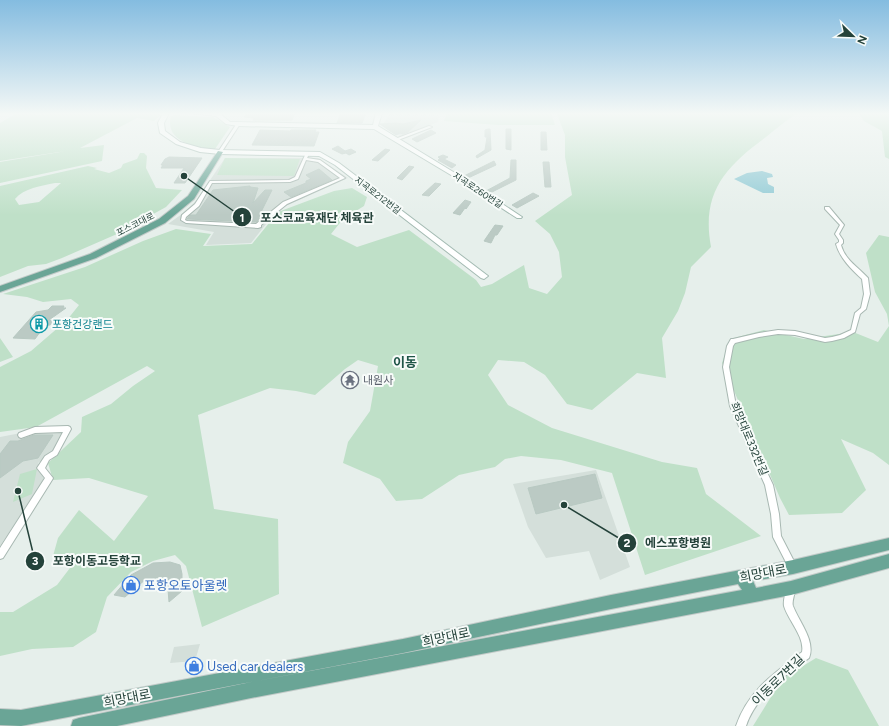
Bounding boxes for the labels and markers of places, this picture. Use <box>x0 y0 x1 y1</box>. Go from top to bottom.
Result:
callout: 포스코교육재단 체육관 <box>232 205 381 229</box>
building icon: 포항건강랜드 <box>29 314 49 334</box>
place label: 포항건강랜드 <box>52 318 113 331</box>
temple icon: 내원사 <box>340 370 360 390</box>
place label: 내원사 <box>363 374 393 387</box>
callout: 에스포항병원 <box>617 531 719 555</box>
callout: 포항이동고등학교 <box>25 549 149 573</box>
shop icon: 포항오토아울렛 <box>121 575 141 595</box>
place label: 포항오토아울렛 <box>144 578 228 593</box>
shop icon: Used car dealers <box>184 656 204 676</box>
place label: Used car dealers <box>207 659 303 674</box>

